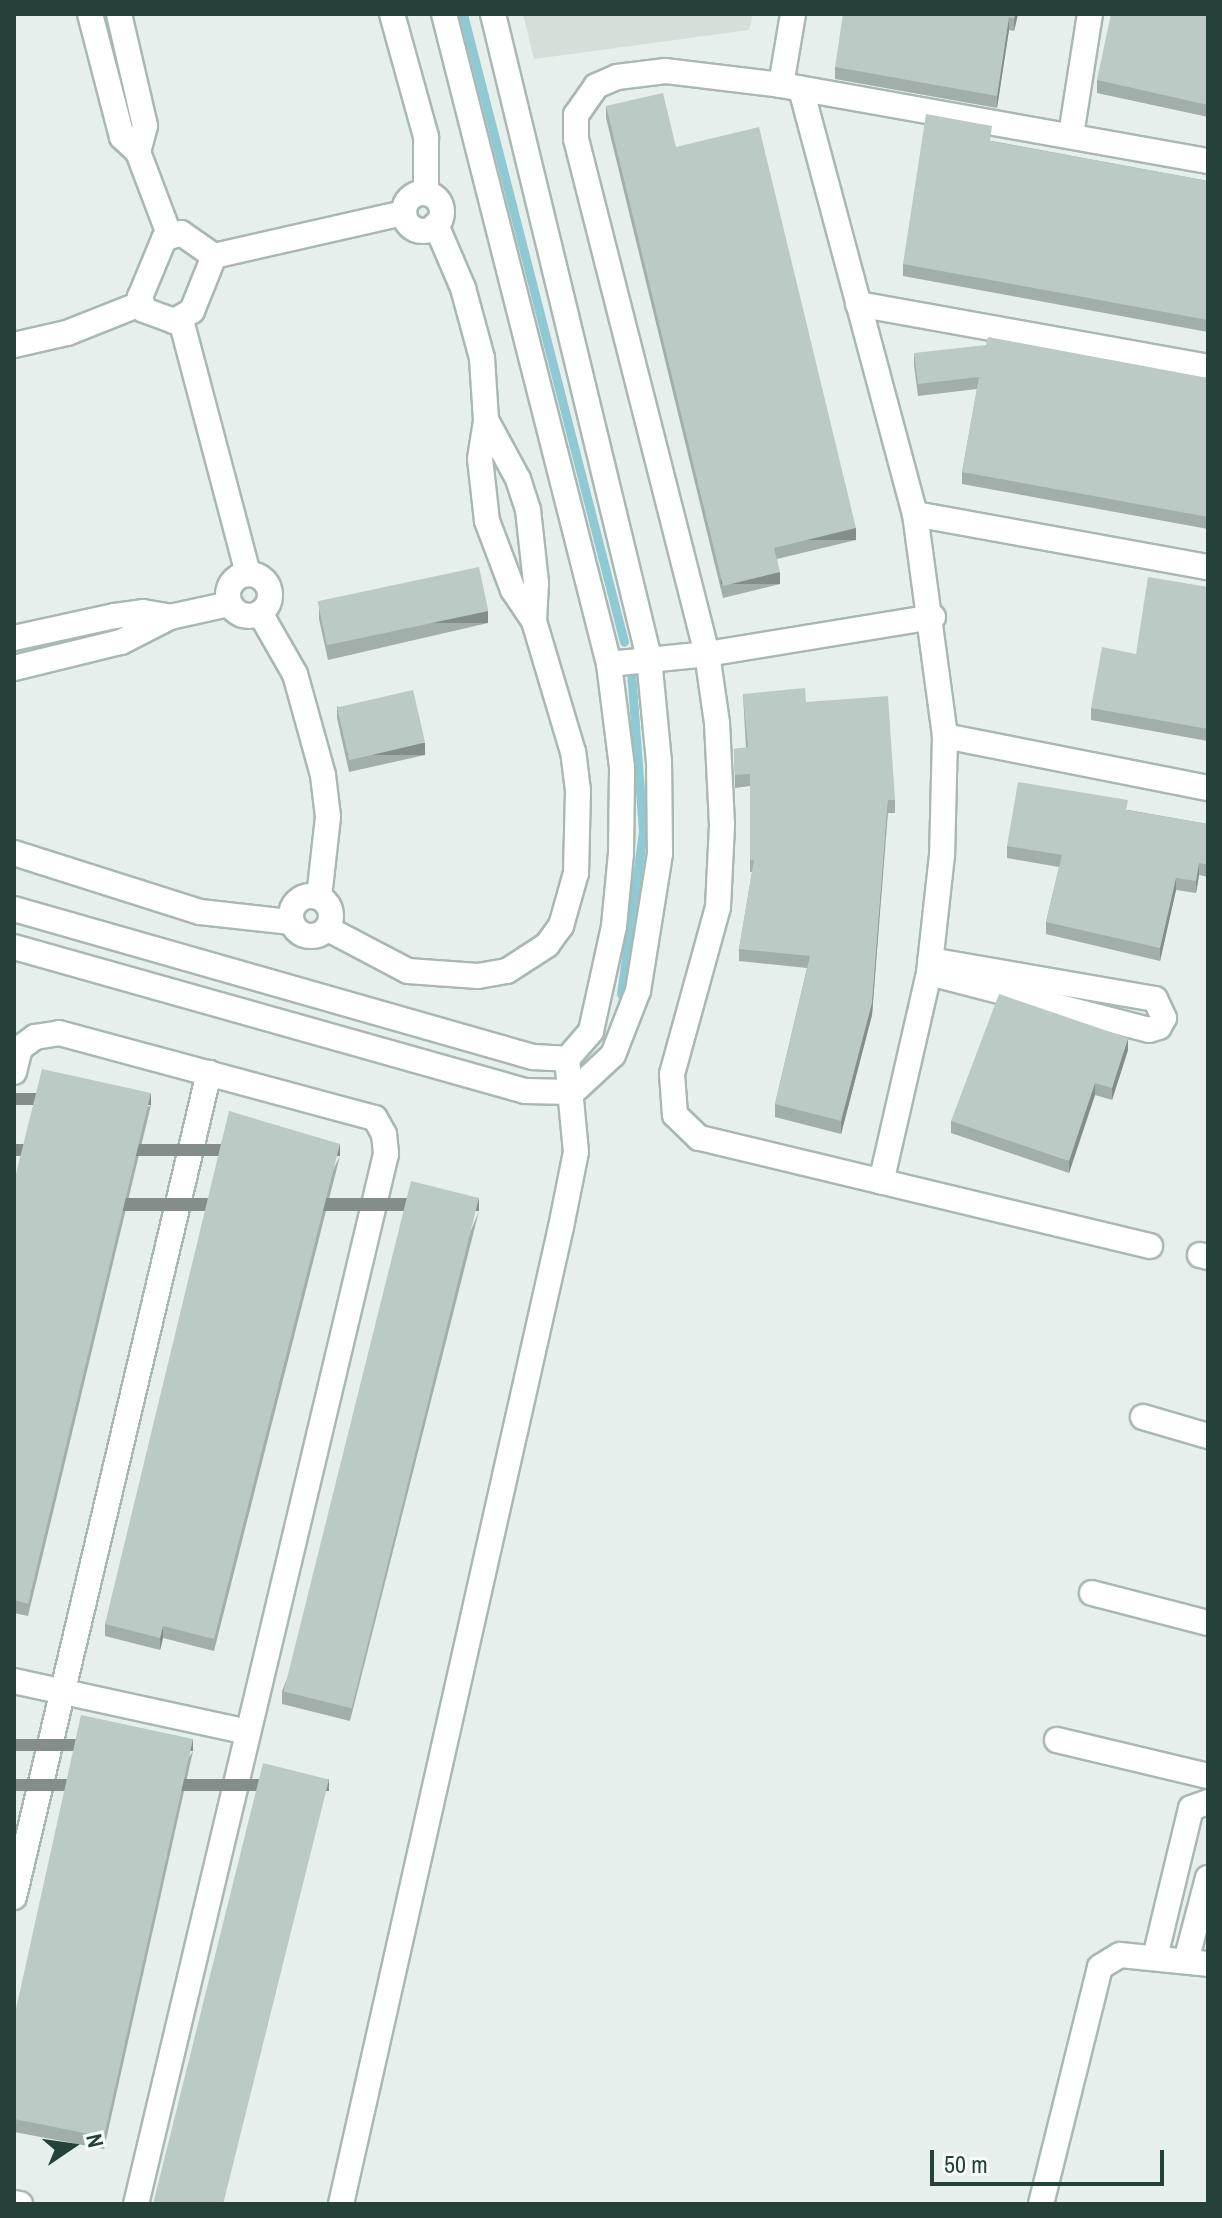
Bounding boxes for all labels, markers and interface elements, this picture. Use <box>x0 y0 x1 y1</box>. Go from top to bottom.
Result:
north arrow <box>32 2106 112 2186</box>
text: N <box>79 2131 111 2150</box>
scale bar <box>934 2134 1168 2184</box>
text: 50 m <box>944 2148 988 2180</box>

